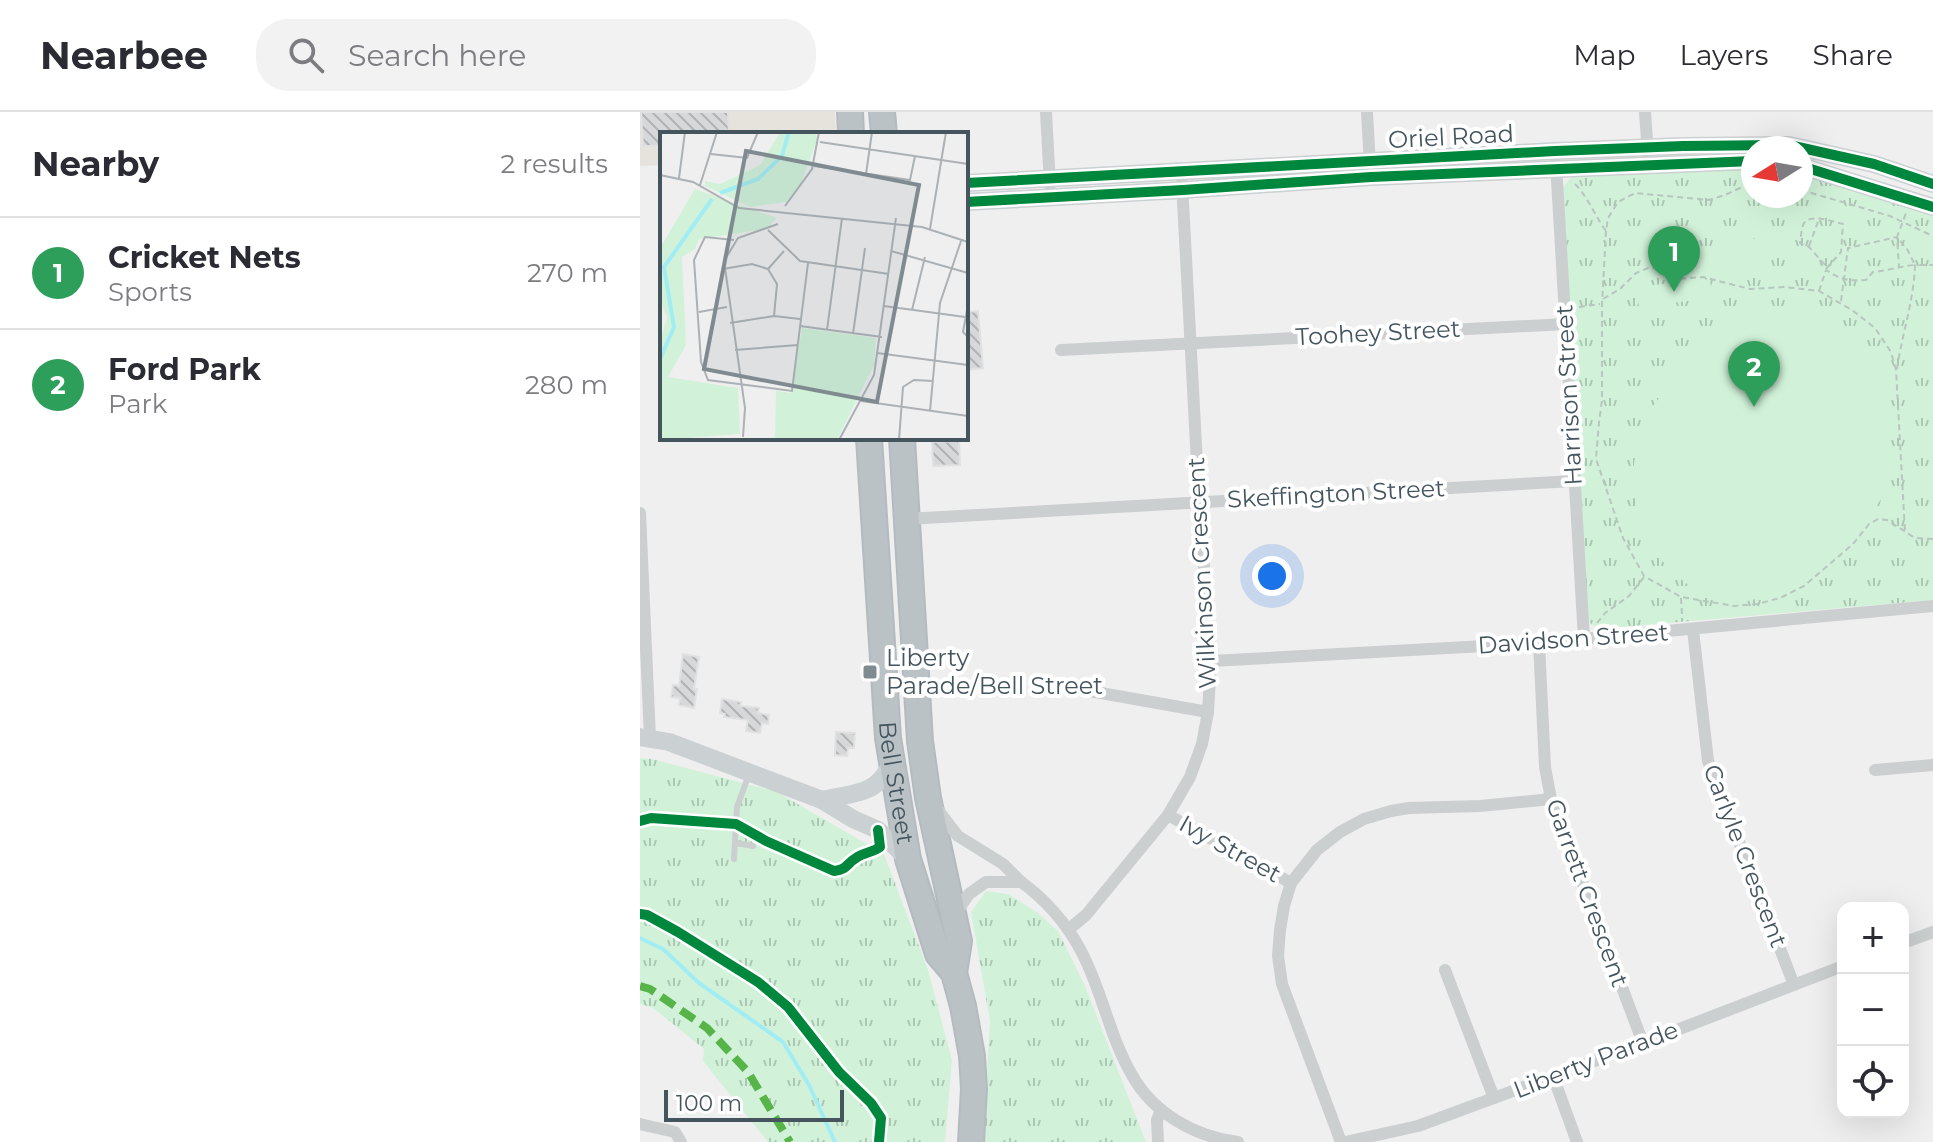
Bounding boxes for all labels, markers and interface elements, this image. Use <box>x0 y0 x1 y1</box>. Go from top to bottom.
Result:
search box <box>256 19 816 91</box>
text: Nearbee <box>40 32 208 79</box>
icon: search <box>284 33 328 77</box>
text: Search here <box>348 37 526 74</box>
text: Map <box>1573 38 1636 72</box>
text: Layers <box>1680 38 1769 72</box>
text: Share <box>1813 38 1893 72</box>
street label: Oriel Road <box>1387 119 1515 154</box>
inset map <box>660 132 968 440</box>
north arrow <box>1741 136 1813 208</box>
text: Nearby <box>32 143 159 185</box>
text: 2 results <box>500 148 608 180</box>
pin: 1 <box>1648 226 1700 292</box>
text: Cricket Nets <box>108 239 301 276</box>
text: 1 <box>53 257 63 289</box>
text: 270 m <box>527 257 608 289</box>
text: Sports <box>108 276 192 308</box>
street label: Harrison Street <box>1549 304 1588 486</box>
street label: Toohey Street <box>1295 314 1461 351</box>
pin: 2 <box>1728 341 1780 407</box>
text: Ford Park <box>108 351 261 388</box>
text: 2 <box>50 369 66 401</box>
text: 280 m <box>525 369 608 401</box>
text: Park <box>108 388 167 420</box>
street label: Wilkinson Crescent <box>1181 456 1222 690</box>
street label: Skeffington Street <box>1226 473 1446 514</box>
your location <box>1252 556 1292 596</box>
street label: Davidson Street <box>1477 617 1670 660</box>
place label: Liberty Parade/Bell Street <box>886 643 1103 700</box>
marker: Liberty Parade/Bell Street <box>861 663 879 681</box>
street label: Bell Street <box>873 720 920 847</box>
street label: Carlyle Crescent <box>1697 760 1794 951</box>
street label: Garrett Crescent <box>1540 795 1635 991</box>
street label: Ivy Street <box>1174 809 1286 889</box>
map controls <box>1837 902 1909 1118</box>
button: + <box>1837 902 1909 974</box>
button: − <box>1837 974 1909 1046</box>
street label: Liberty Parade <box>1509 1015 1682 1104</box>
button: locate <box>1837 1046 1909 1118</box>
scale bar <box>664 1086 844 1122</box>
text: 100 m <box>676 1090 742 1117</box>

